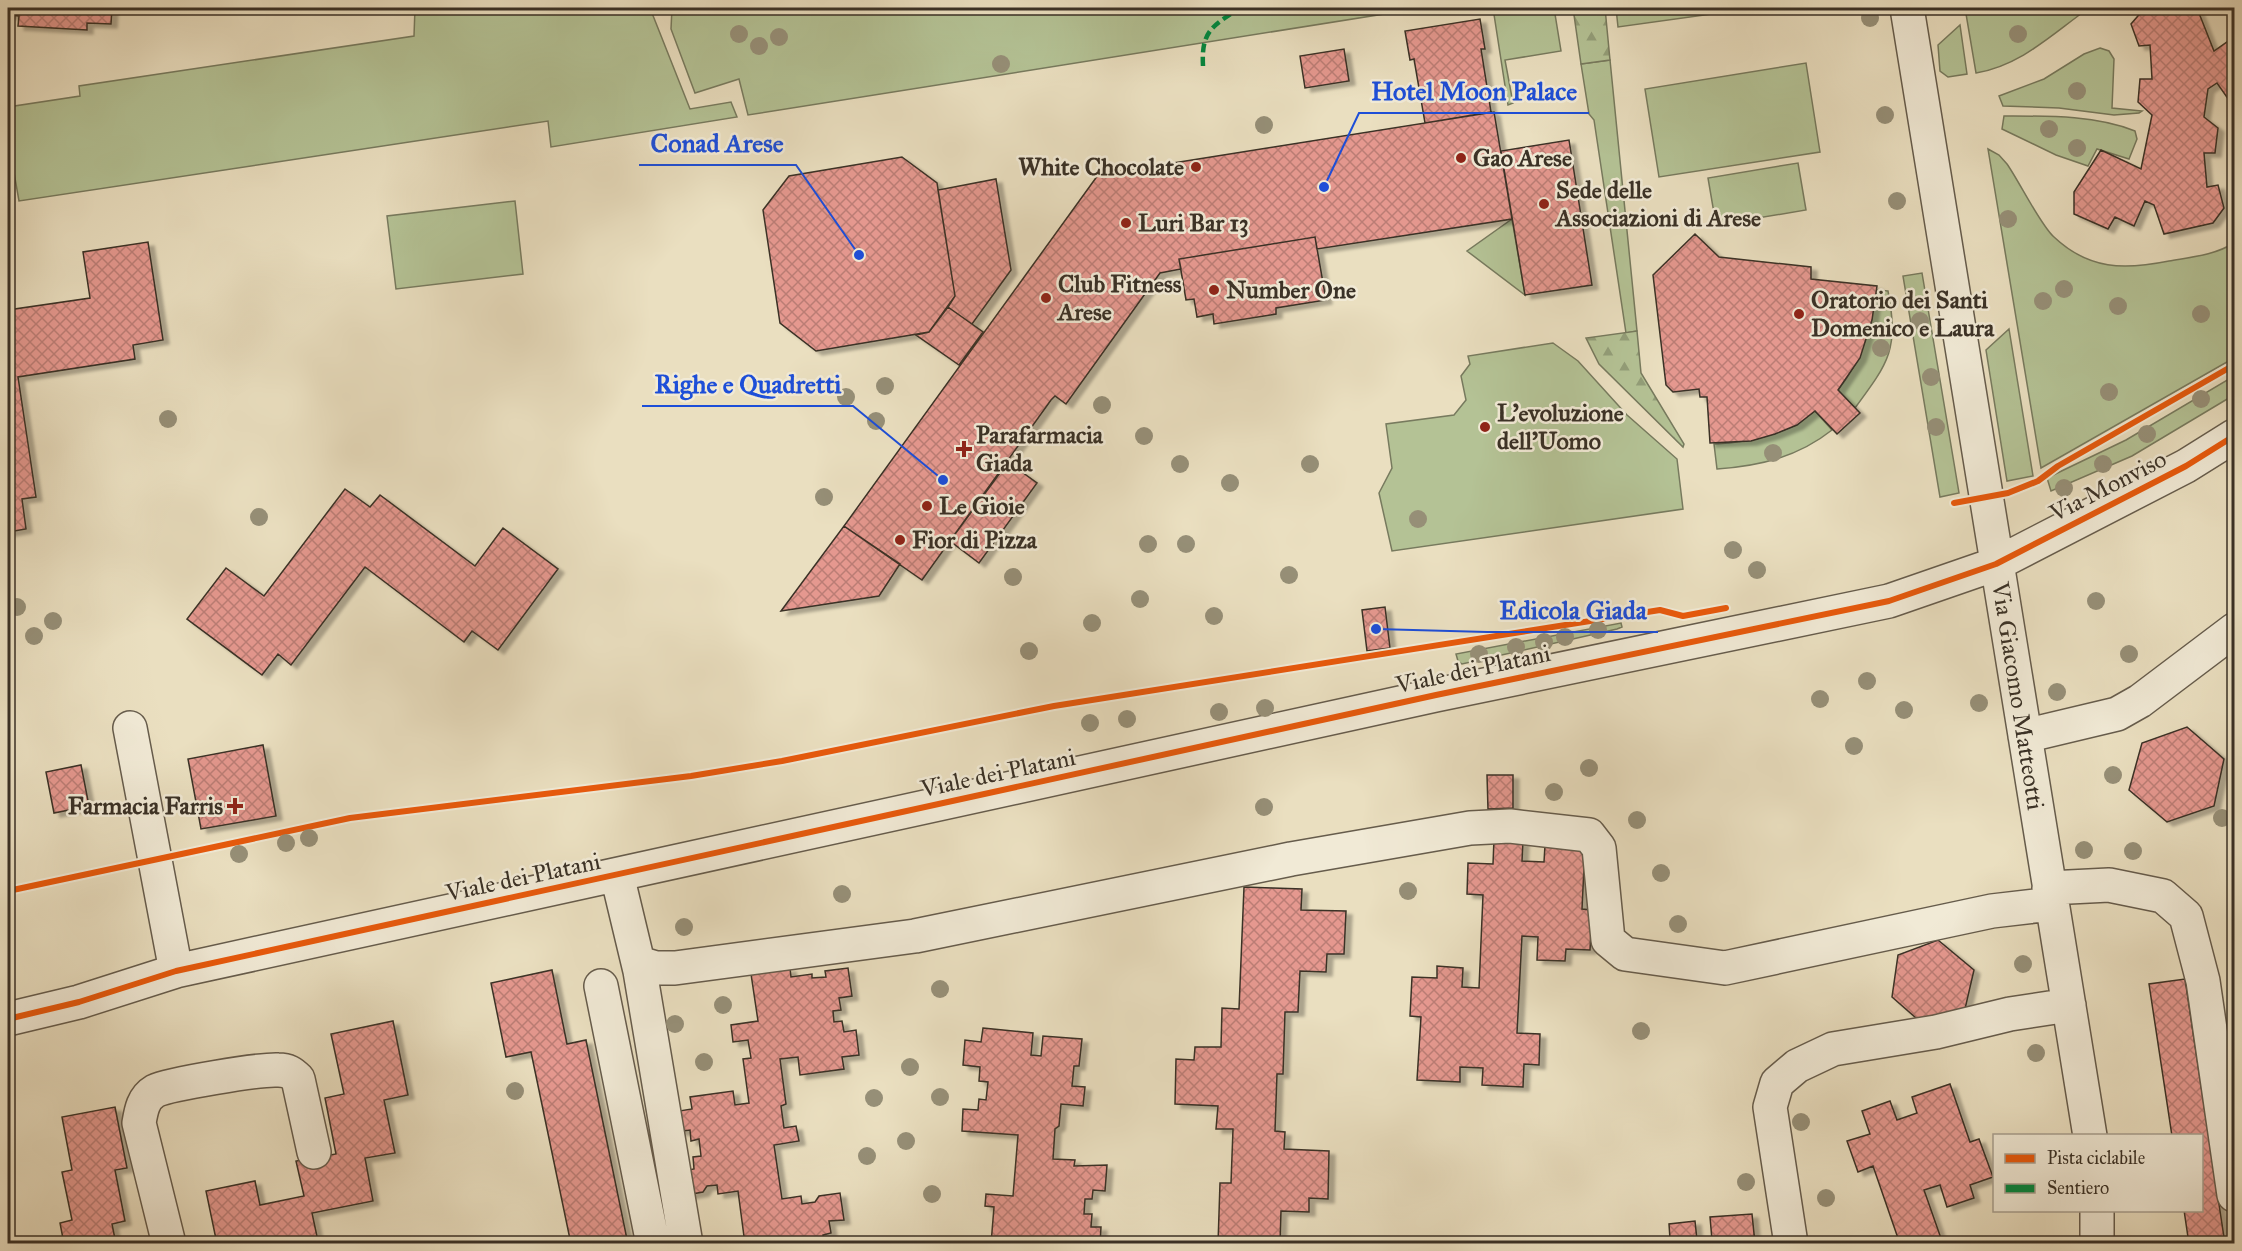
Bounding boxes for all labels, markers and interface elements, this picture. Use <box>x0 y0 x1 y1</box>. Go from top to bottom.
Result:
callout: Hotel Moon Palace <box>1359 69 1589 113</box>
text: Hotel Moon Palace <box>1371 75 1577 107</box>
callout: Conad Arese <box>639 121 796 165</box>
text: Conad Arese <box>651 127 784 159</box>
place label: Gao Arese <box>1473 143 1572 173</box>
marker: Gao Arese <box>1454 151 1468 165</box>
place label: White Chocolate <box>1018 152 1184 182</box>
marker: White Chocolate <box>1189 160 1203 174</box>
place label: Sede delle Associazioni di Arese <box>1554 175 1761 233</box>
marker: Sede delle Associazioni di Arese <box>1537 197 1551 211</box>
place label: Luri Bar 13 <box>1138 208 1249 238</box>
marker: Luri Bar 13 <box>1119 216 1133 230</box>
place label: Club Fitness Arese <box>1056 269 1182 327</box>
place label: Number One <box>1226 275 1356 305</box>
marker: Number One <box>1207 283 1221 297</box>
place label: Oratorio dei Santi Domenico e Laura <box>1811 285 1995 343</box>
marker: Club Fitness Arese <box>1039 291 1053 305</box>
marker: Oratorio dei Santi Domenico e Laura <box>1792 307 1806 321</box>
callout: Righe e Quadretti <box>642 362 853 406</box>
text: Righe e Quadretti <box>654 368 842 401</box>
place label: L'evoluzione dell'Uomo <box>1497 398 1624 456</box>
place label: Parafarmacia Giada <box>976 420 1104 478</box>
marker: L'evoluzione dell'Uomo <box>1478 420 1492 434</box>
marker: Parafarmacia Giada <box>957 442 971 456</box>
street label: Via Monviso <box>2044 444 2171 529</box>
place label: Le Gioie <box>939 491 1025 521</box>
marker: Le Gioie <box>920 499 934 513</box>
place label: Fior di Pizza <box>912 525 1038 555</box>
marker: Fior di Pizza <box>893 533 907 547</box>
street label: Via Giacomo Matteotti <box>1985 579 2051 813</box>
callout: Edicola Giada <box>1487 588 1658 632</box>
text: Edicola Giada <box>1499 594 1648 626</box>
street label: Viale dei Platani <box>1392 638 1553 700</box>
street label: Viale dei Platani <box>917 742 1078 804</box>
place label: Farmacia Farris <box>68 791 223 821</box>
marker: Farmacia Farris <box>228 799 242 813</box>
street label: Viale dei Platani <box>442 846 603 908</box>
legend <box>1993 1134 2203 1212</box>
text: Pista ciclabile <box>2047 1147 2145 1169</box>
text: Sentiero <box>2047 1177 2109 1199</box>

